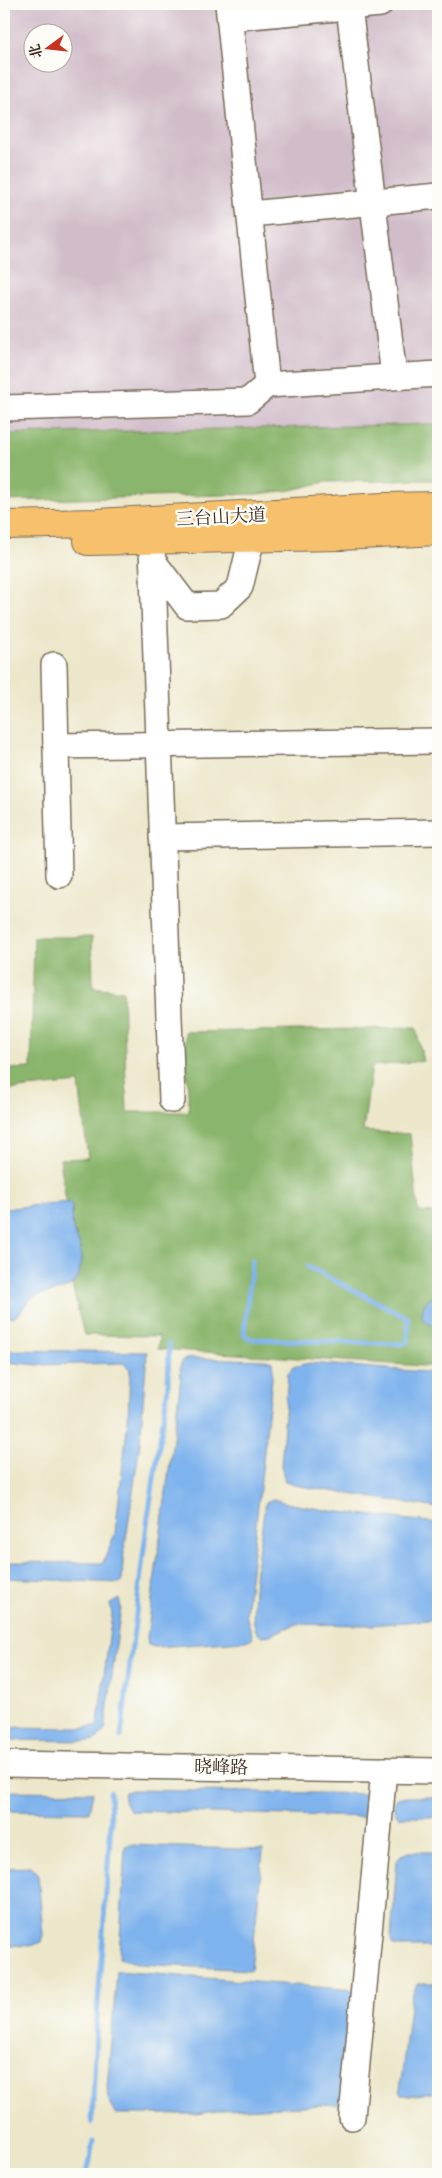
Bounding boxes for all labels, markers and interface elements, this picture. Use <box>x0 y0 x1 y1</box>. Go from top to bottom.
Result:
north arrow <box>22 22 72 72</box>
text: 北 <box>24 42 47 61</box>
street label: 三台山大道 <box>175 501 267 532</box>
street label: 晓峰路 <box>194 1753 248 1780</box>

